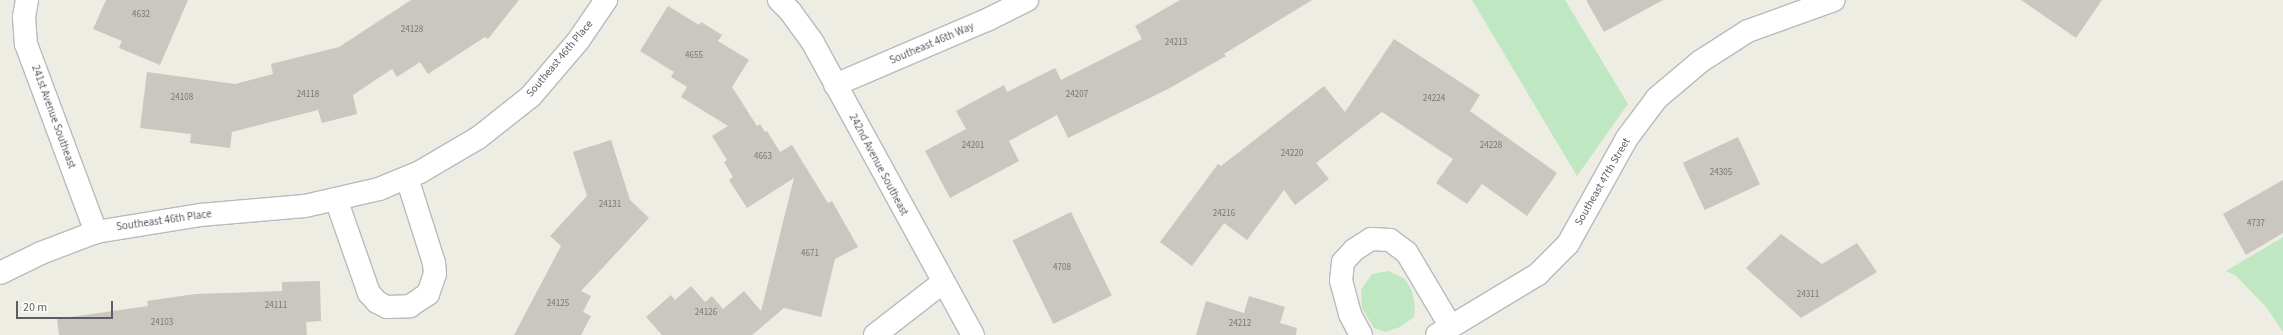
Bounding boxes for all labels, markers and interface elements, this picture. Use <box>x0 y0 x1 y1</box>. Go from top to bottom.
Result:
house number: 4632 <box>132 10 150 20</box>
street label: Southeast 46th Place <box>524 18 596 100</box>
street label: Southeast 46th Way <box>888 20 976 68</box>
house number: 24128 <box>401 25 423 35</box>
house number: 24213 <box>1165 38 1187 48</box>
house number: 4655 <box>685 51 703 61</box>
street label: 241st Avenue Southeast <box>28 63 78 171</box>
house number: 24118 <box>297 90 319 100</box>
house number: 24207 <box>1066 90 1088 100</box>
house number: 24108 <box>171 93 193 103</box>
house number: 24224 <box>1423 94 1445 104</box>
street label: 242nd Avenue Southeast <box>846 112 910 218</box>
street label: Southeast 47th Street <box>1573 136 1633 228</box>
house number: 24201 <box>962 141 984 151</box>
house number: 24228 <box>1480 141 1502 151</box>
house number: 24220 <box>1281 149 1303 159</box>
house number: 4663 <box>754 152 772 162</box>
house number: 24305 <box>1710 168 1732 178</box>
house number: 24131 <box>599 200 621 210</box>
street label: Southeast 46th Place <box>115 208 213 234</box>
house number: 24216 <box>1213 209 1235 219</box>
house number: 4737 <box>2247 219 2265 229</box>
house number: 4671 <box>801 249 819 259</box>
house number: 4708 <box>1053 263 1071 273</box>
house number: 24311 <box>1797 290 1819 300</box>
scale bar <box>18 293 115 319</box>
text: 20 m <box>23 299 47 316</box>
house number: 24125 <box>547 299 569 309</box>
house number: 24111 <box>265 301 287 311</box>
house number: 24126 <box>695 308 717 318</box>
house number: 24103 <box>151 318 173 328</box>
house number: 24212 <box>1229 319 1251 329</box>

